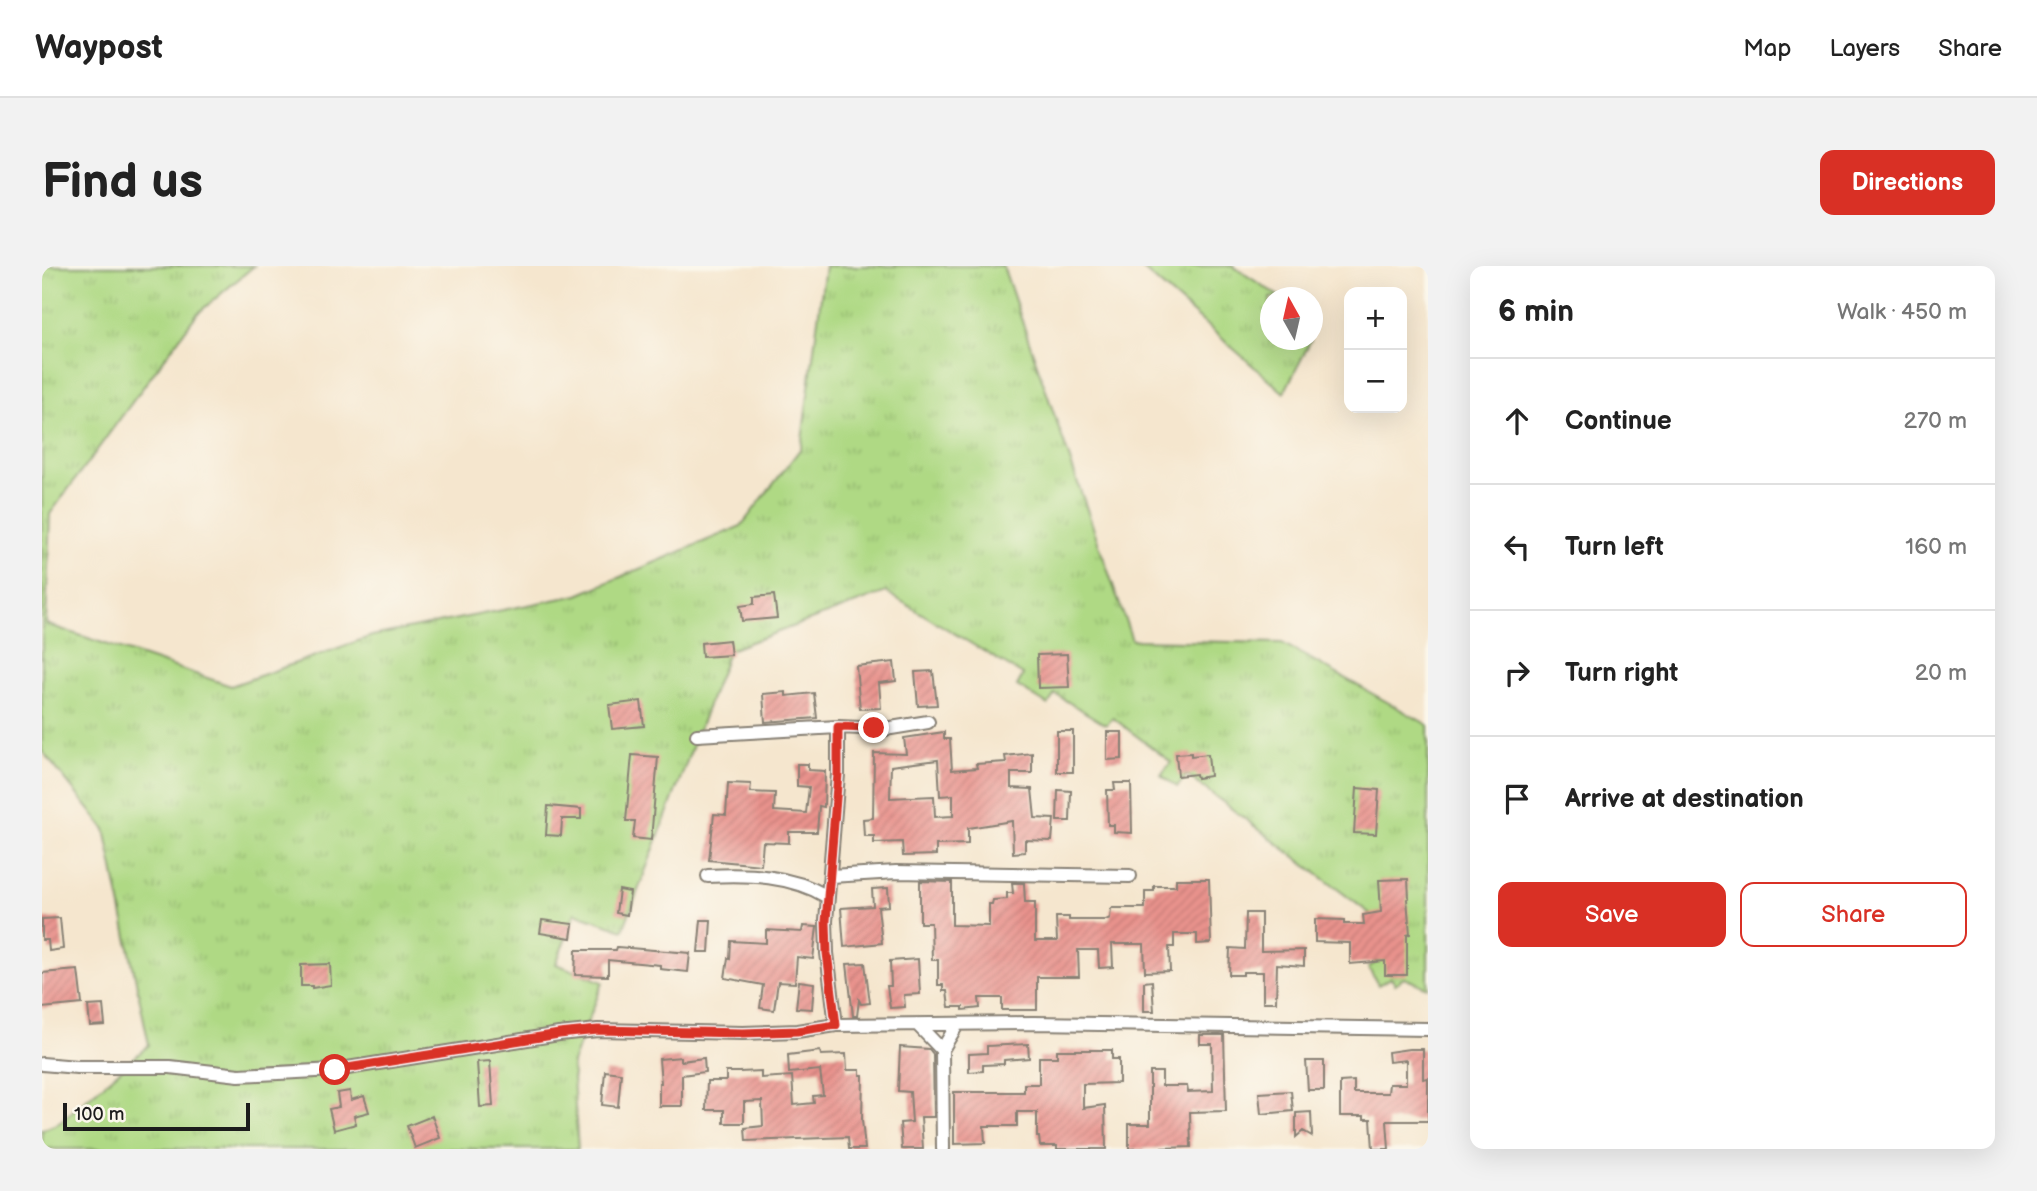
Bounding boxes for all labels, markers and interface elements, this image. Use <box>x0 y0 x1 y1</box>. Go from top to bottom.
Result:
text: Waypost <box>35 28 163 68</box>
text: Map <box>1743 34 1791 63</box>
text: Layers <box>1829 34 1900 63</box>
text: Share <box>1938 34 2002 63</box>
button: Directions <box>1820 150 1995 215</box>
text: Find us <box>42 153 203 212</box>
north arrow <box>1260 287 1323 350</box>
map controls <box>1344 287 1407 413</box>
button: + <box>1344 287 1407 350</box>
text: 6 min <box>1498 294 1574 330</box>
text: Walk · 450 m <box>1837 298 1967 326</box>
button: − <box>1344 350 1407 413</box>
icon: ahead <box>1498 402 1536 440</box>
text: Continue <box>1565 406 1672 437</box>
text: 270 m <box>1903 407 1967 435</box>
icon: left <box>1498 528 1536 566</box>
text: Turn left <box>1565 532 1664 563</box>
text: 160 m <box>1905 533 1967 561</box>
icon: right <box>1498 654 1536 692</box>
text: Turn right <box>1565 658 1678 689</box>
text: 20 m <box>1915 659 1967 687</box>
route end <box>858 712 889 743</box>
icon: arrive <box>1498 780 1536 818</box>
text: Arrive at destination <box>1565 784 1804 815</box>
button: Save <box>1498 882 1726 947</box>
button: Share <box>1740 882 1967 947</box>
route start <box>319 1054 350 1085</box>
scale bar <box>63 1100 250 1132</box>
text: 100 m <box>74 1103 125 1126</box>

